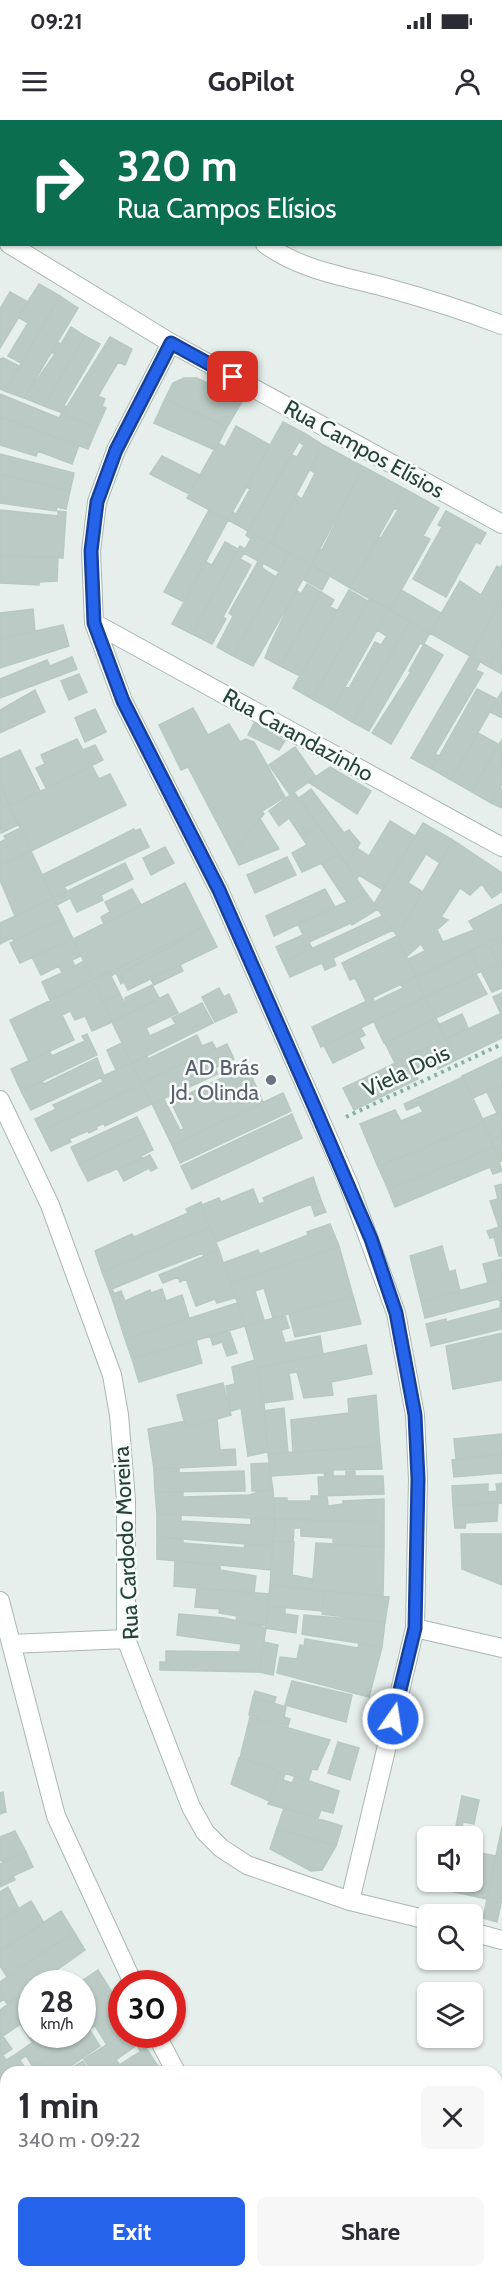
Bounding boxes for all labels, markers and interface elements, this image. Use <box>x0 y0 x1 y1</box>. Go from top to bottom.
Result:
text: 09:21 <box>30 8 83 35</box>
icon: menu <box>18 65 51 98</box>
text: GoPilot <box>208 65 294 98</box>
icon: person <box>451 65 484 98</box>
text: 320 m <box>117 140 237 192</box>
icon: right <box>18 144 96 222</box>
text: Rua Campos Elísios <box>117 192 337 225</box>
pin <box>207 351 258 402</box>
icon: arrive <box>216 360 249 393</box>
street label: Rua Campos Elísios <box>279 394 449 504</box>
street label: Rua Carandazinho <box>218 682 378 788</box>
street label: Viela Dois <box>358 1039 454 1103</box>
place label: AD Brás Jd. Olinda <box>169 1054 259 1106</box>
marker: AD Brás Jd. Olinda <box>264 1073 278 1087</box>
street label: Rua Cardodo Moreira <box>107 1445 145 1641</box>
position arrow <box>361 1687 425 1751</box>
map controls <box>417 1826 483 2048</box>
button: sound <box>417 1826 483 1892</box>
button: search <box>417 1904 483 1970</box>
speed limit sign: 30 <box>108 1970 186 2048</box>
button: layers <box>417 1982 483 2048</box>
text: 28 <box>40 1983 74 2020</box>
text: km/h <box>41 2015 73 2033</box>
text: 1 min <box>18 2083 99 2127</box>
button: close <box>421 2086 484 2149</box>
text: 340 m · 09:22 <box>18 2128 141 2152</box>
button: Exit <box>18 2197 245 2266</box>
button: Share <box>257 2197 484 2266</box>

